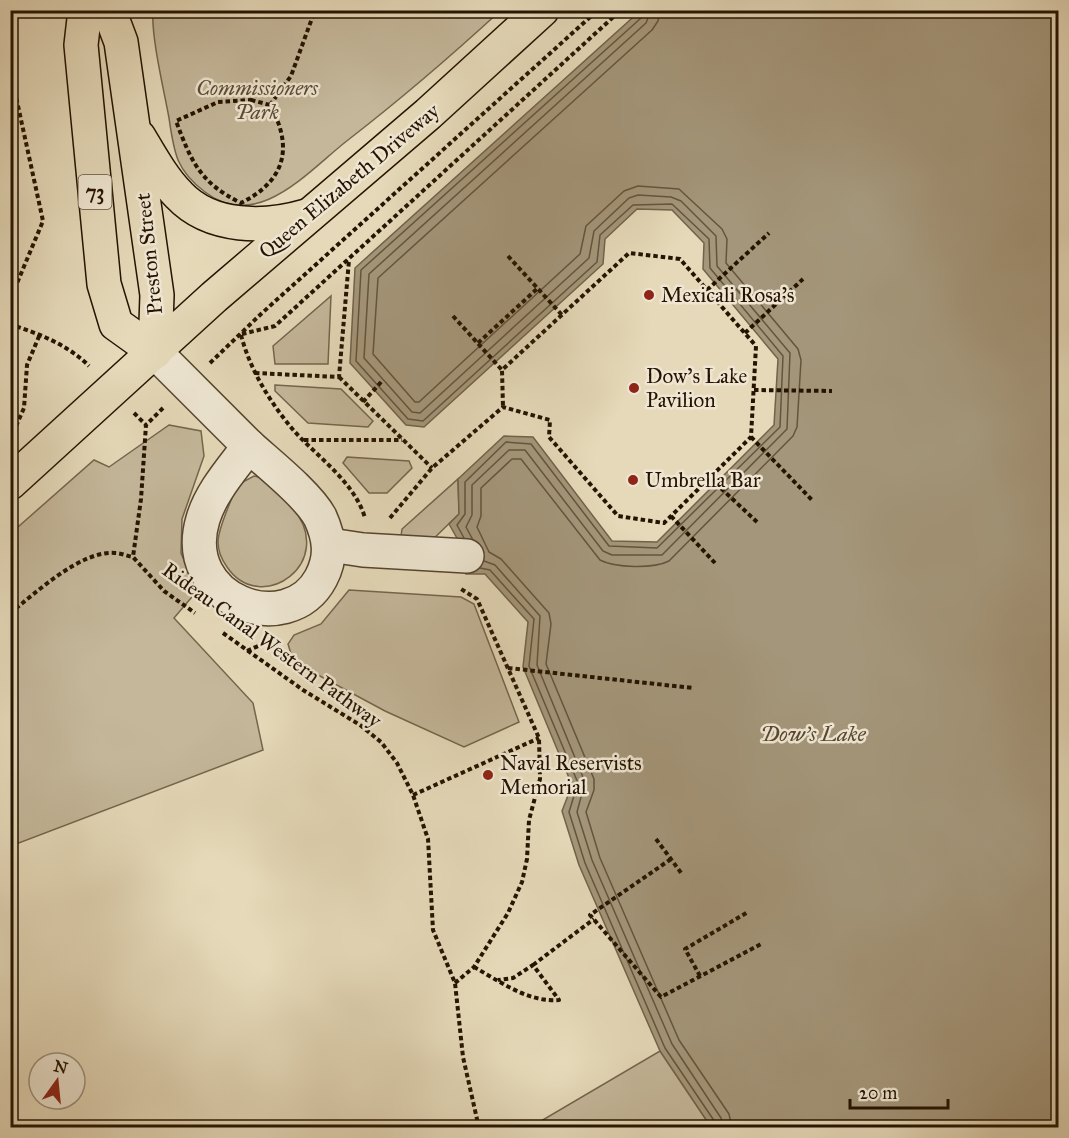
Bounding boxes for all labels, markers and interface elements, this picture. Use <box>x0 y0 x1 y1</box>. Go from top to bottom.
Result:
park label: Commissioners Park <box>196 75 319 125</box>
street label: Queen Elizabeth Driveway <box>253 97 445 264</box>
road number: 73 <box>78 175 112 209</box>
street label: Preston Street <box>130 191 168 316</box>
place label: Mexicali Rosa's <box>661 282 794 308</box>
marker: Mexicali Rosa's <box>642 288 656 302</box>
place label: Dow's Lake Pavilion <box>646 363 748 413</box>
marker: Dow's Lake Pavilion <box>627 381 641 395</box>
place label: Umbrella Bar <box>645 467 761 493</box>
marker: Umbrella Bar <box>626 473 640 487</box>
street label: Rideau Canal Western Pathway <box>157 557 388 734</box>
water label: Dow's Lake <box>760 720 866 747</box>
place label: Naval Reservists Memorial <box>500 750 642 800</box>
marker: Naval Reservists Memorial <box>481 768 495 782</box>
north arrow <box>27 1051 87 1111</box>
text: N <box>52 1056 70 1078</box>
scale bar <box>850 1072 948 1110</box>
text: 20 m <box>859 1082 897 1104</box>

